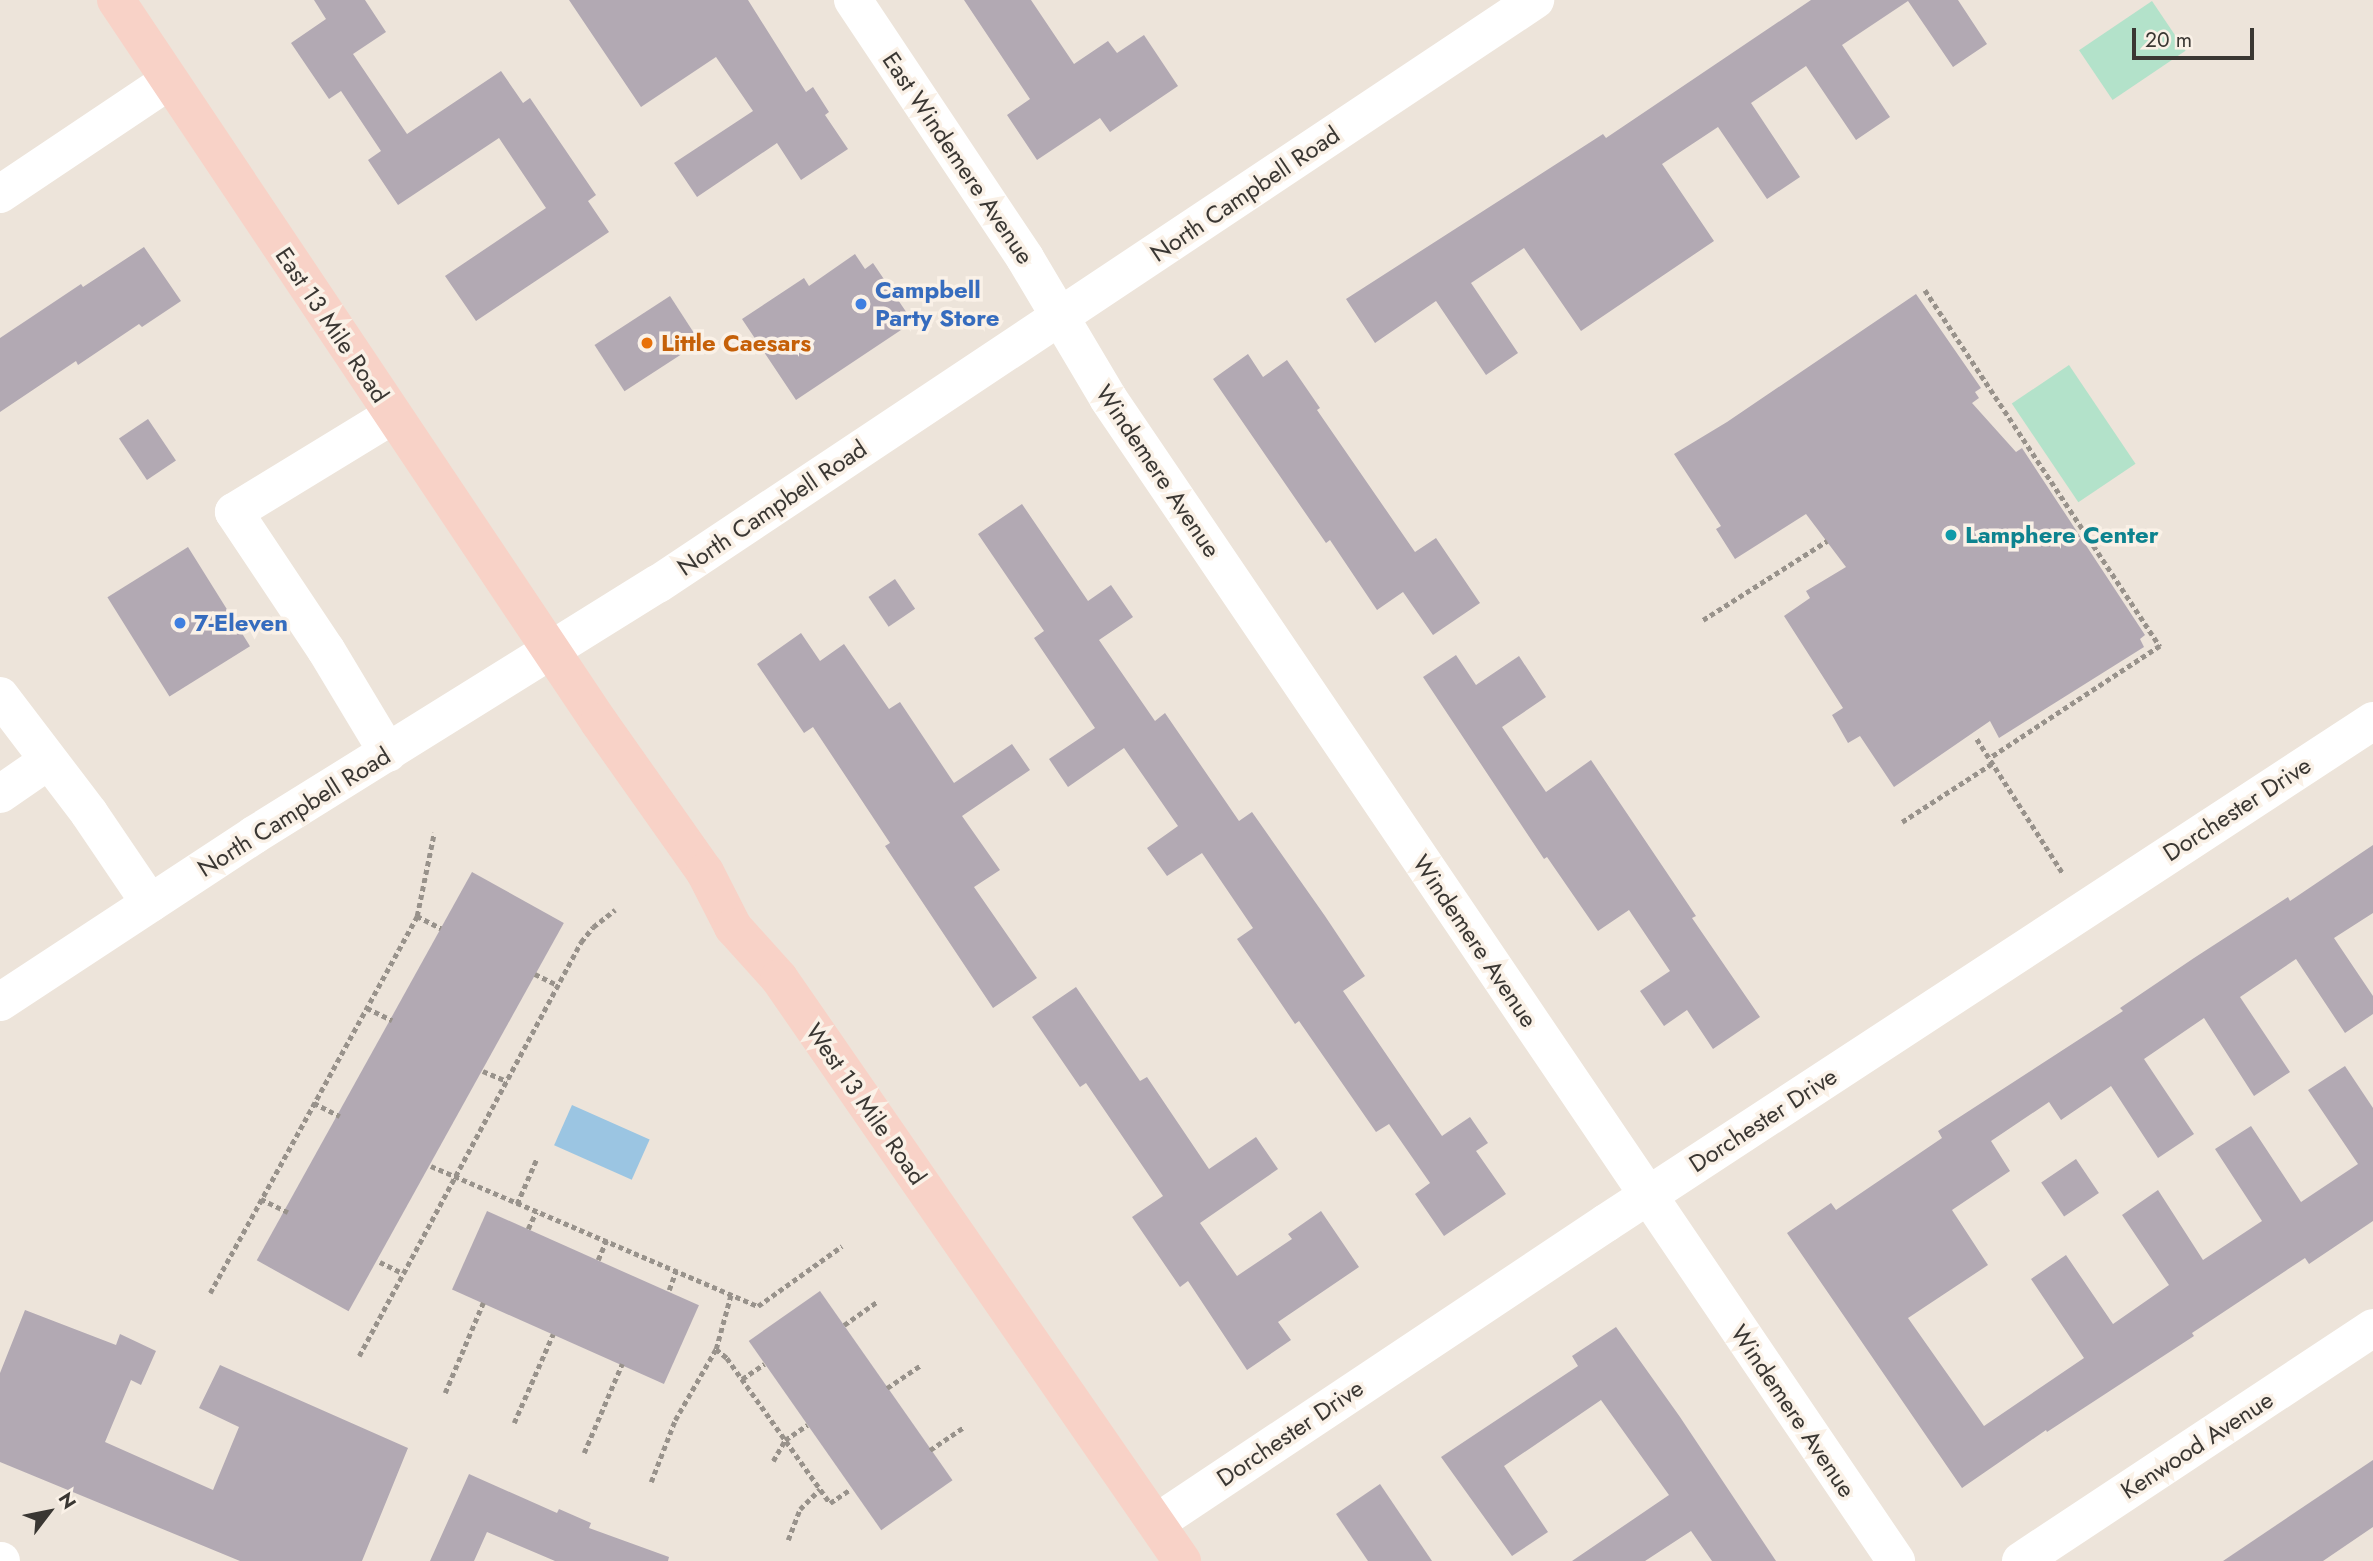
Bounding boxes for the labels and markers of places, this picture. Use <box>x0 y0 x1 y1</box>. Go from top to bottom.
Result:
place label: Campbell Party Store <box>875 276 999 332</box>
marker: Campbell Party Store <box>853 296 869 312</box>
place label: Little Caesars <box>661 329 811 357</box>
marker: Little Caesars <box>639 335 655 351</box>
place label: Lamphere Center <box>1965 521 2159 549</box>
marker: Lamphere Center <box>1943 527 1959 543</box>
place label: 7-Eleven <box>194 609 288 637</box>
marker: 7-Eleven <box>172 615 188 631</box>

